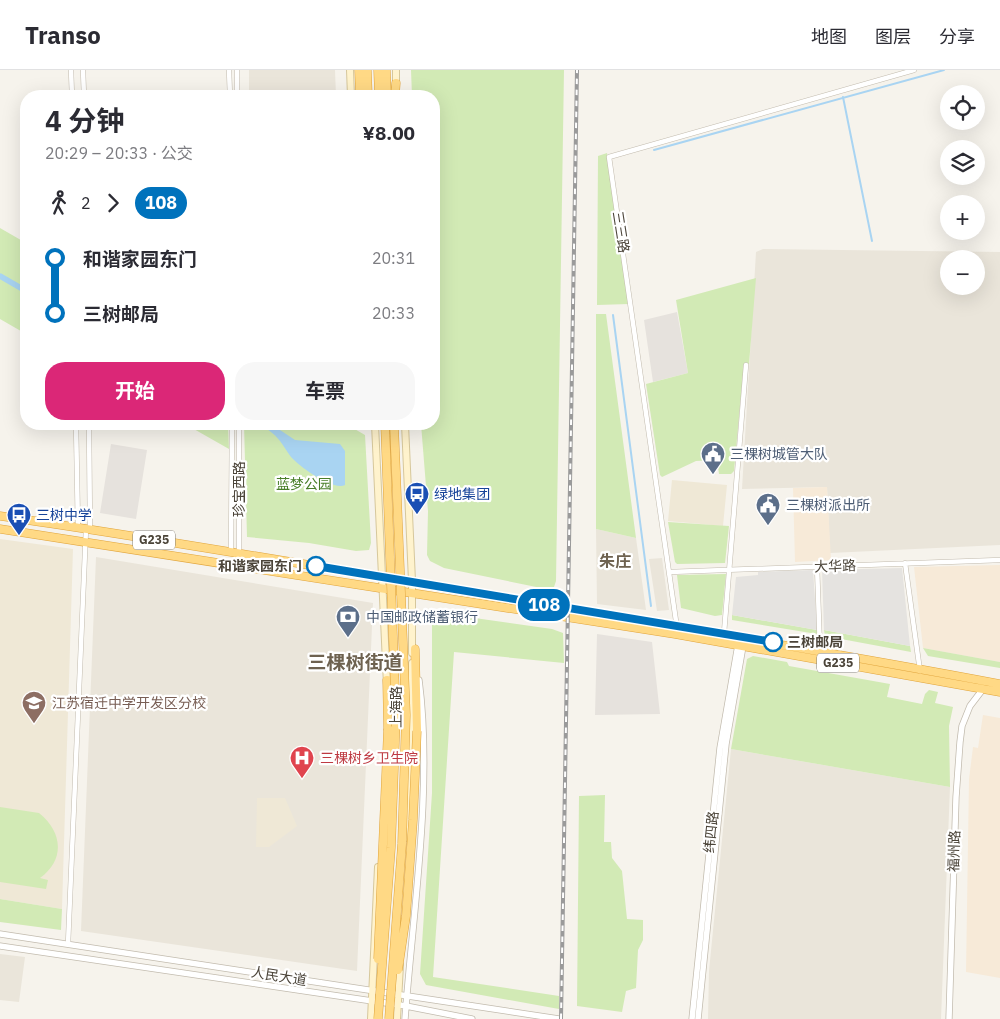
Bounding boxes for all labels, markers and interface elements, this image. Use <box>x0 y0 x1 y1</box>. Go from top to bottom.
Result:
text: Transo <box>25 19 101 51</box>
text: 地图 <box>811 25 847 48</box>
text: 图层 <box>875 25 911 48</box>
text: 分享 <box>939 25 975 48</box>
map controls <box>940 85 985 295</box>
button: locate <box>940 85 985 130</box>
text: 4 分钟 <box>45 102 124 139</box>
text: ¥8.00 <box>363 121 415 145</box>
button: layers <box>940 140 985 185</box>
text: 20:29 – 20:33 · 公交 <box>45 143 193 163</box>
icon: walk <box>45 189 73 217</box>
icon: forward <box>99 189 127 217</box>
text: 108 <box>145 191 177 214</box>
text: 2 <box>81 193 91 213</box>
button: + <box>940 195 985 240</box>
street label: 三三路 <box>609 210 633 254</box>
text: 和谐家园东门 <box>83 247 197 271</box>
text: 20:31 <box>372 248 415 268</box>
button: − <box>940 250 985 295</box>
text: 三树邮局 <box>83 302 159 326</box>
text: 20:33 <box>372 303 415 323</box>
button: 开始 <box>45 362 225 420</box>
button: 车票 <box>235 362 415 420</box>
public building icon: 三棵树城管大队 <box>700 441 726 475</box>
place label: 三棵树城管大队 <box>730 445 828 463</box>
street label: 珍宝西路 <box>230 461 248 517</box>
park label: 蓝梦公园 <box>276 475 332 493</box>
bus stop icon: 绿地集团 <box>404 481 430 515</box>
place label: 绿地集团 <box>434 485 490 503</box>
public building icon: 三棵树派出所 <box>755 492 781 526</box>
place label: 三棵树派出所 <box>786 496 870 514</box>
bus stop icon: 三树中学 <box>6 502 32 536</box>
place label: 三树中学 <box>36 506 92 524</box>
road number: G235 <box>133 530 175 550</box>
district label: 朱庄 <box>599 551 631 571</box>
marker: 和谐家园东门 <box>306 556 326 576</box>
street label: 大华路 <box>814 556 856 576</box>
place label: 和谐家园东门 <box>218 557 302 575</box>
line badge: 108 <box>515 589 573 621</box>
text: 108 <box>528 593 560 616</box>
bank icon: 中国邮政储蓄银行 <box>335 604 361 638</box>
place label: 中国邮政储蓄银行 <box>366 608 478 626</box>
marker: 三树邮局 <box>763 632 783 652</box>
place label: 三树邮局 <box>787 633 843 651</box>
district label: 三棵树街道 <box>307 650 403 674</box>
road number: G235 <box>817 654 859 672</box>
street label: 上海路 <box>387 686 405 728</box>
school or university icon: 江苏宿迁中学开发区分校 <box>21 690 47 724</box>
place label: 江苏宿迁中学开发区分校 <box>52 694 206 712</box>
hospital icon: 三棵树乡卫生院 <box>289 745 315 779</box>
place label: 三棵树乡卫生院 <box>320 749 418 767</box>
street label: 纬四路 <box>700 810 722 854</box>
street label: 福州路 <box>944 830 964 872</box>
street label: 人民大道 <box>250 963 308 989</box>

